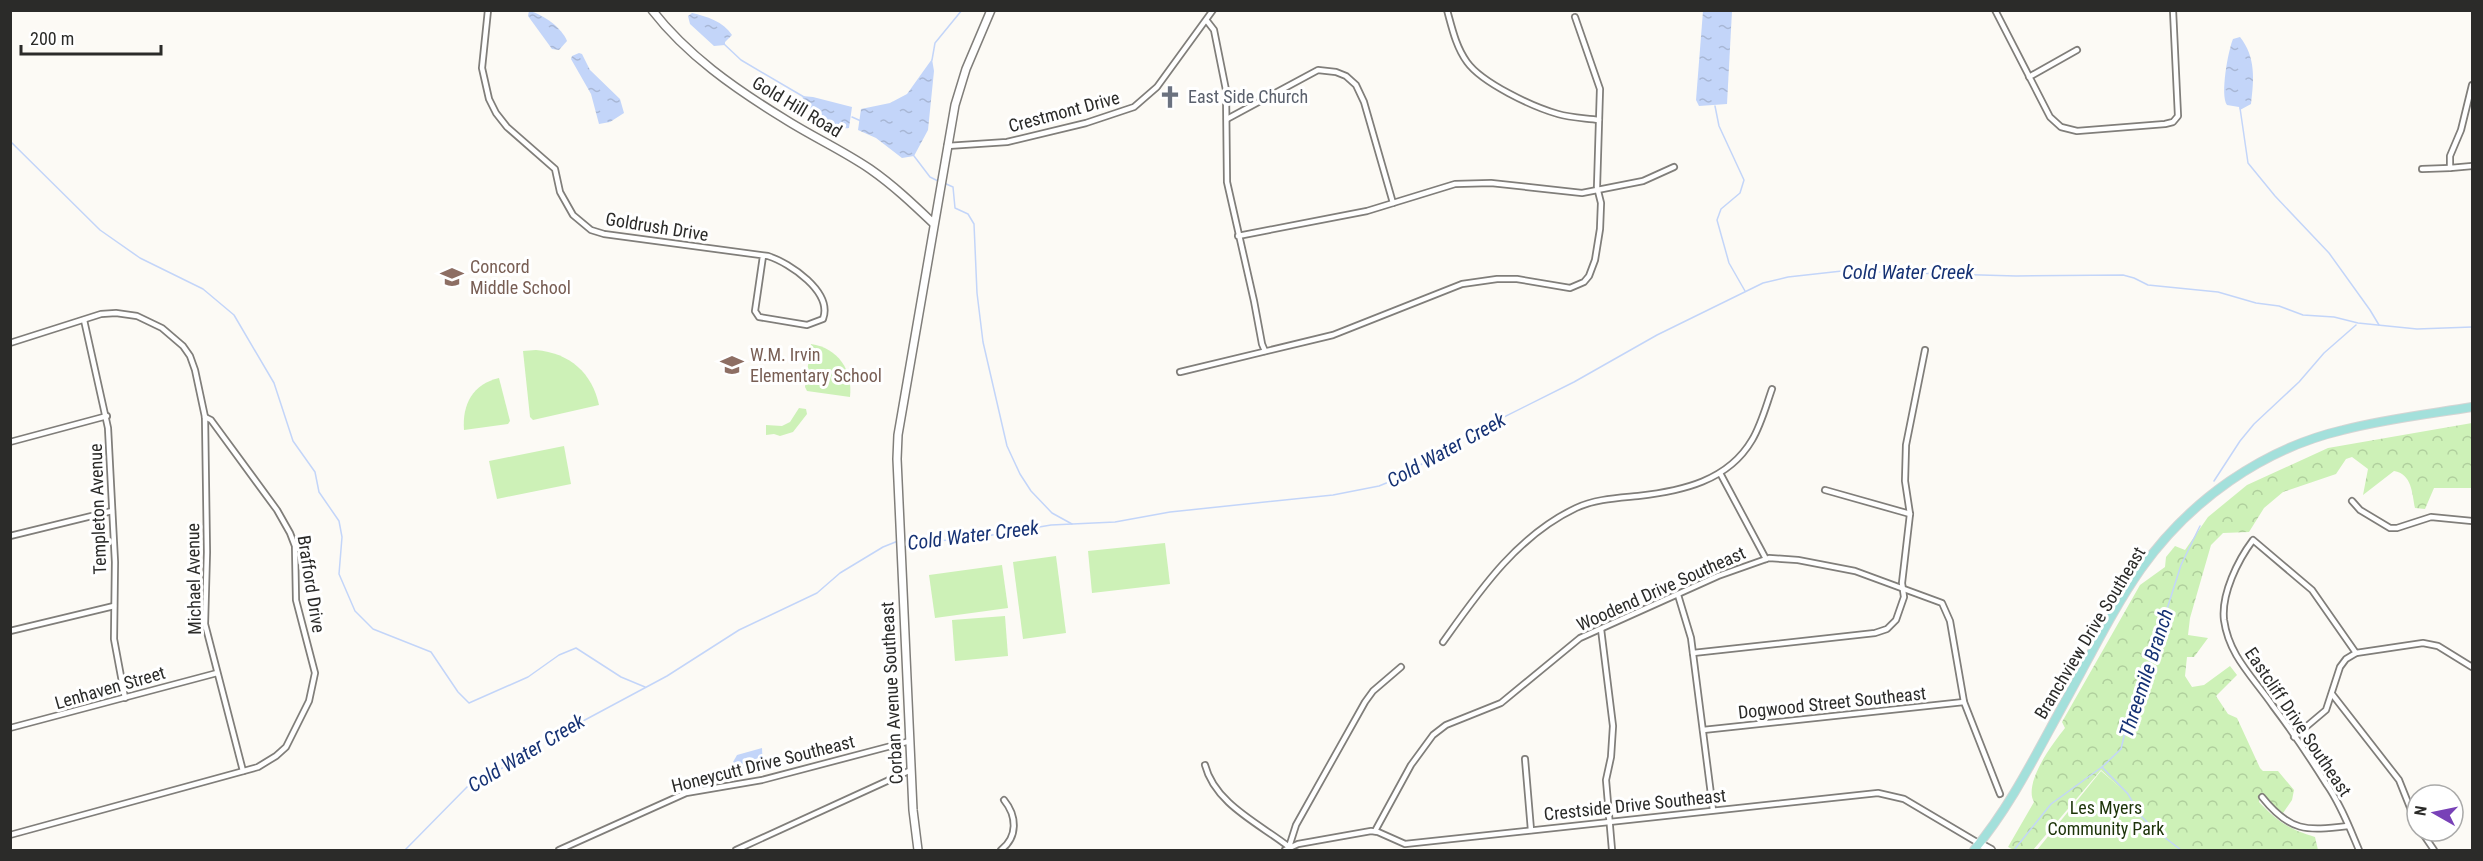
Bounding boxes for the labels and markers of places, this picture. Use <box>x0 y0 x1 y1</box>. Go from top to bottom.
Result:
church icon: East Side Church <box>1157 84 1183 110</box>
place label: East Side Church <box>1188 86 1308 107</box>
place label: Concord Middle School <box>470 256 571 298</box>
school or university icon: Concord Middle School <box>439 264 465 290</box>
place label: W.M. Irvin Elementary School <box>750 344 882 386</box>
school or university icon: W.M. Irvin Elementary School <box>719 352 745 378</box>

